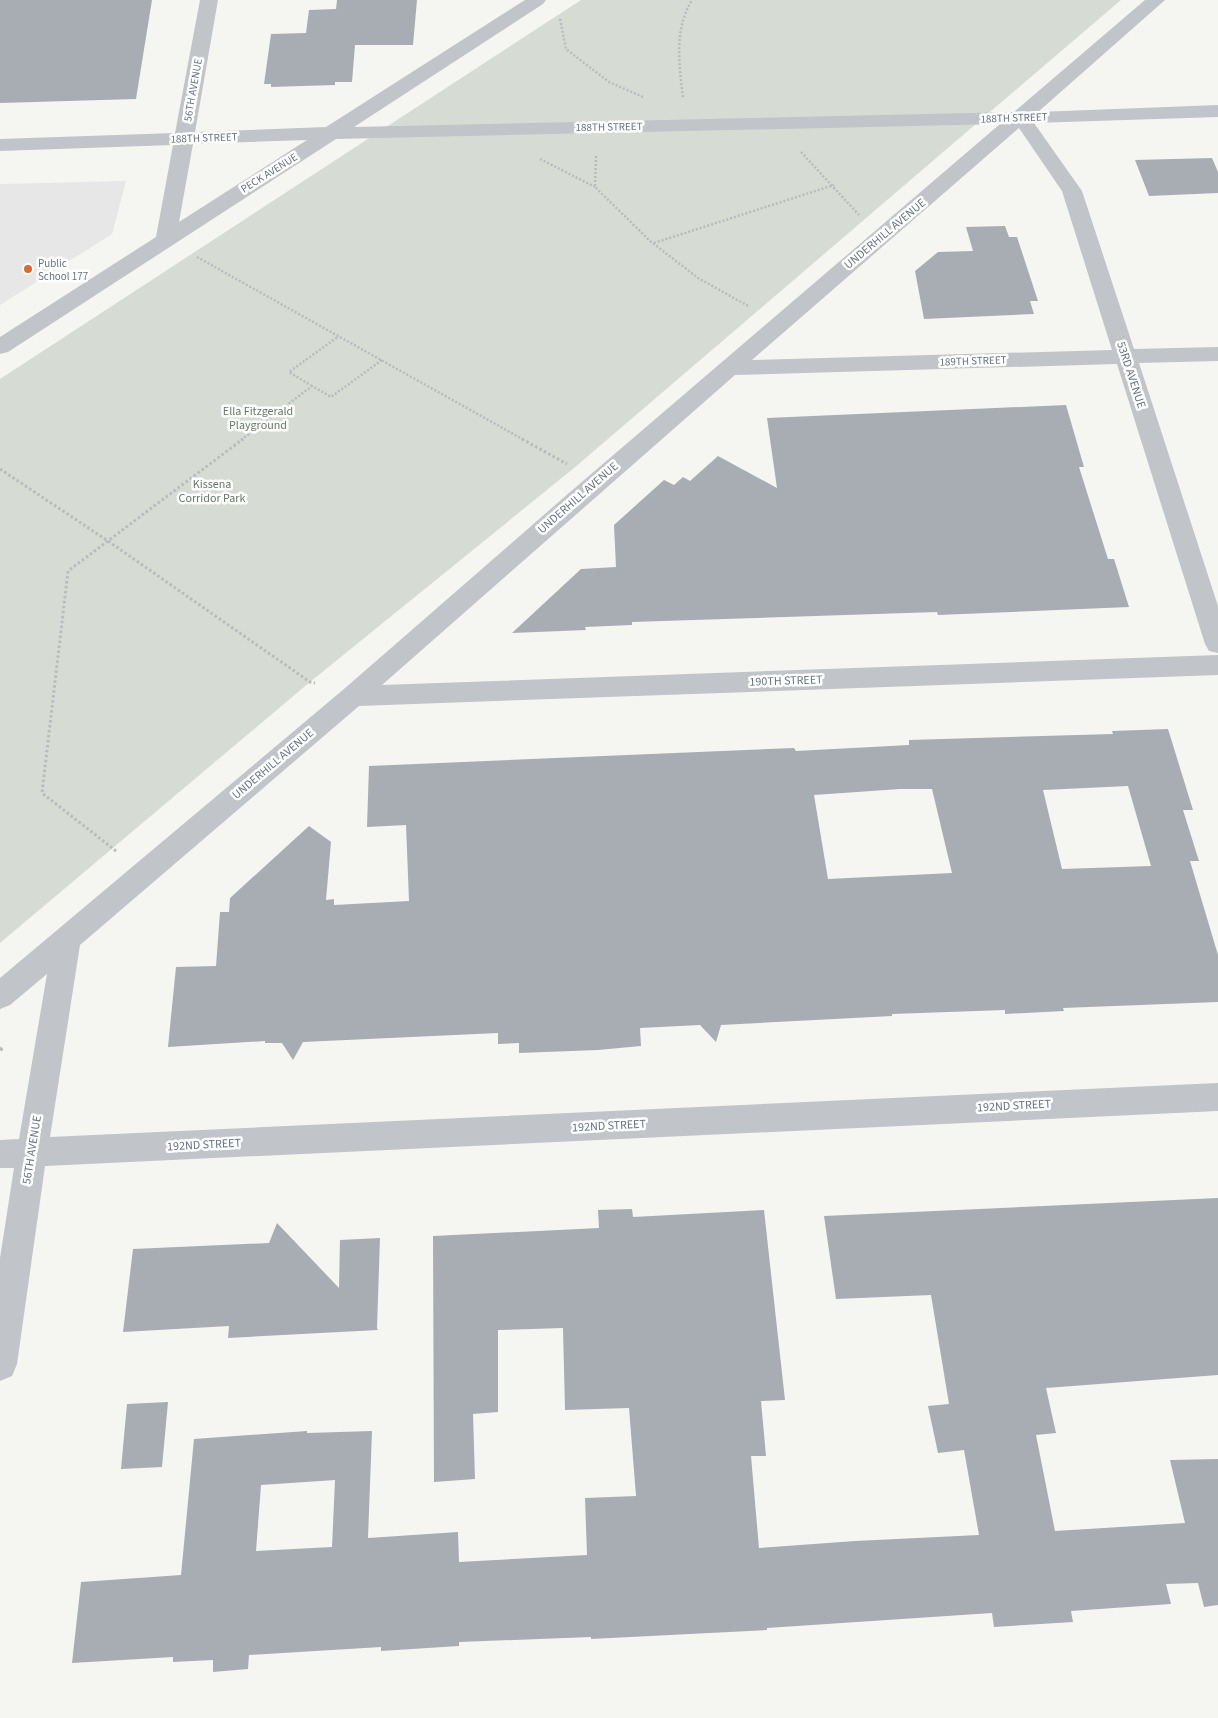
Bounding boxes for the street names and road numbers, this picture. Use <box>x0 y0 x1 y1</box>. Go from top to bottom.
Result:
street label: 56TH AVENUE <box>180 57 206 123</box>
street label: 188TH STREET <box>980 109 1048 127</box>
street label: 188TH STREET <box>575 119 643 135</box>
street label: 188TH STREET <box>170 129 238 147</box>
street label: PECK AVENUE <box>238 150 300 196</box>
street label: UNDERHILL AVENUE <box>841 195 929 273</box>
street label: 53RD AVENUE <box>1112 339 1150 411</box>
street label: 189TH STREET <box>939 352 1007 370</box>
street label: UNDERHILL AVENUE <box>534 458 622 538</box>
street label: 190TH STREET <box>749 671 823 691</box>
street label: UNDERHILL AVENUE <box>229 725 317 803</box>
street label: 192ND STREET <box>977 1096 1052 1116</box>
street label: 56TH AVENUE <box>18 1114 46 1186</box>
street label: 192ND STREET <box>572 1116 647 1136</box>
street label: 192ND STREET <box>167 1135 242 1155</box>

